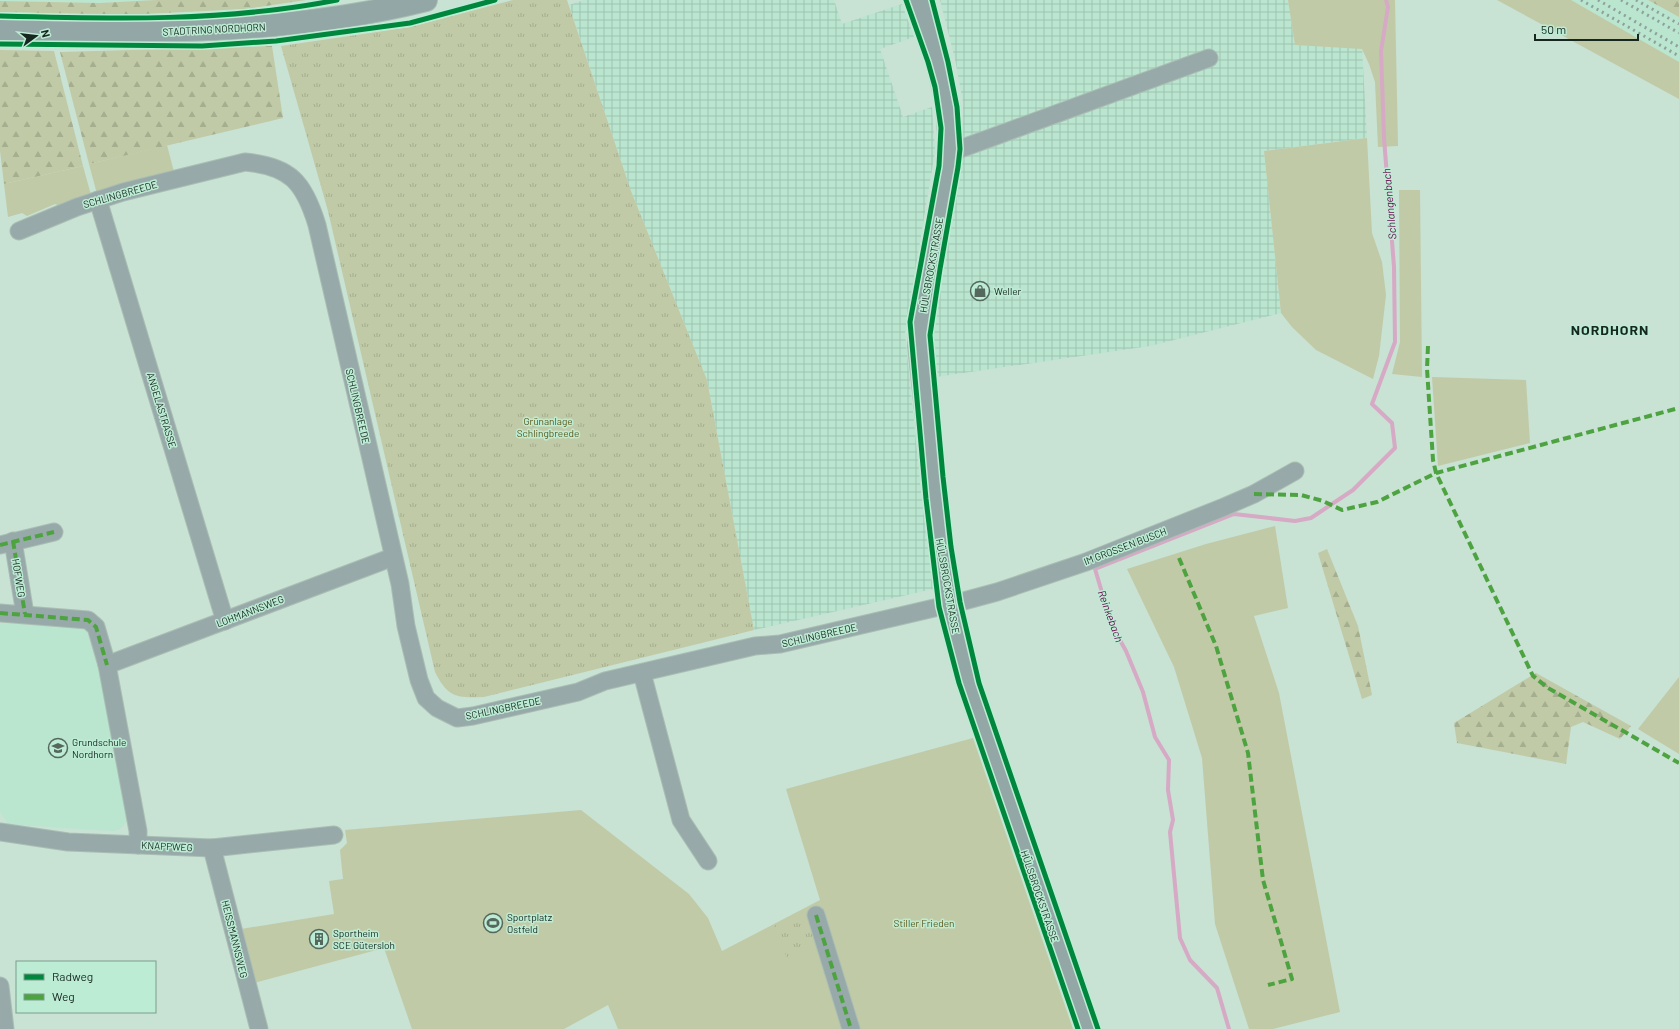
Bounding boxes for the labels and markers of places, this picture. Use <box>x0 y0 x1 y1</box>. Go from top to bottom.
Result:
shop icon: Weller <box>969 280 991 302</box>
place label: Weller <box>994 285 1022 297</box>
place label: Grundschule Nordhorn <box>72 736 126 760</box>
school or university icon: Grundschule Nordhorn <box>47 737 69 759</box>
place label: Sportplatz Ostfeld <box>507 911 553 935</box>
sports icon: Sportplatz Ostfeld <box>482 912 504 934</box>
place label: Sportheim SCE Gütersloh <box>333 927 395 951</box>
building icon: Sportheim SCE Gütersloh <box>308 928 330 950</box>

